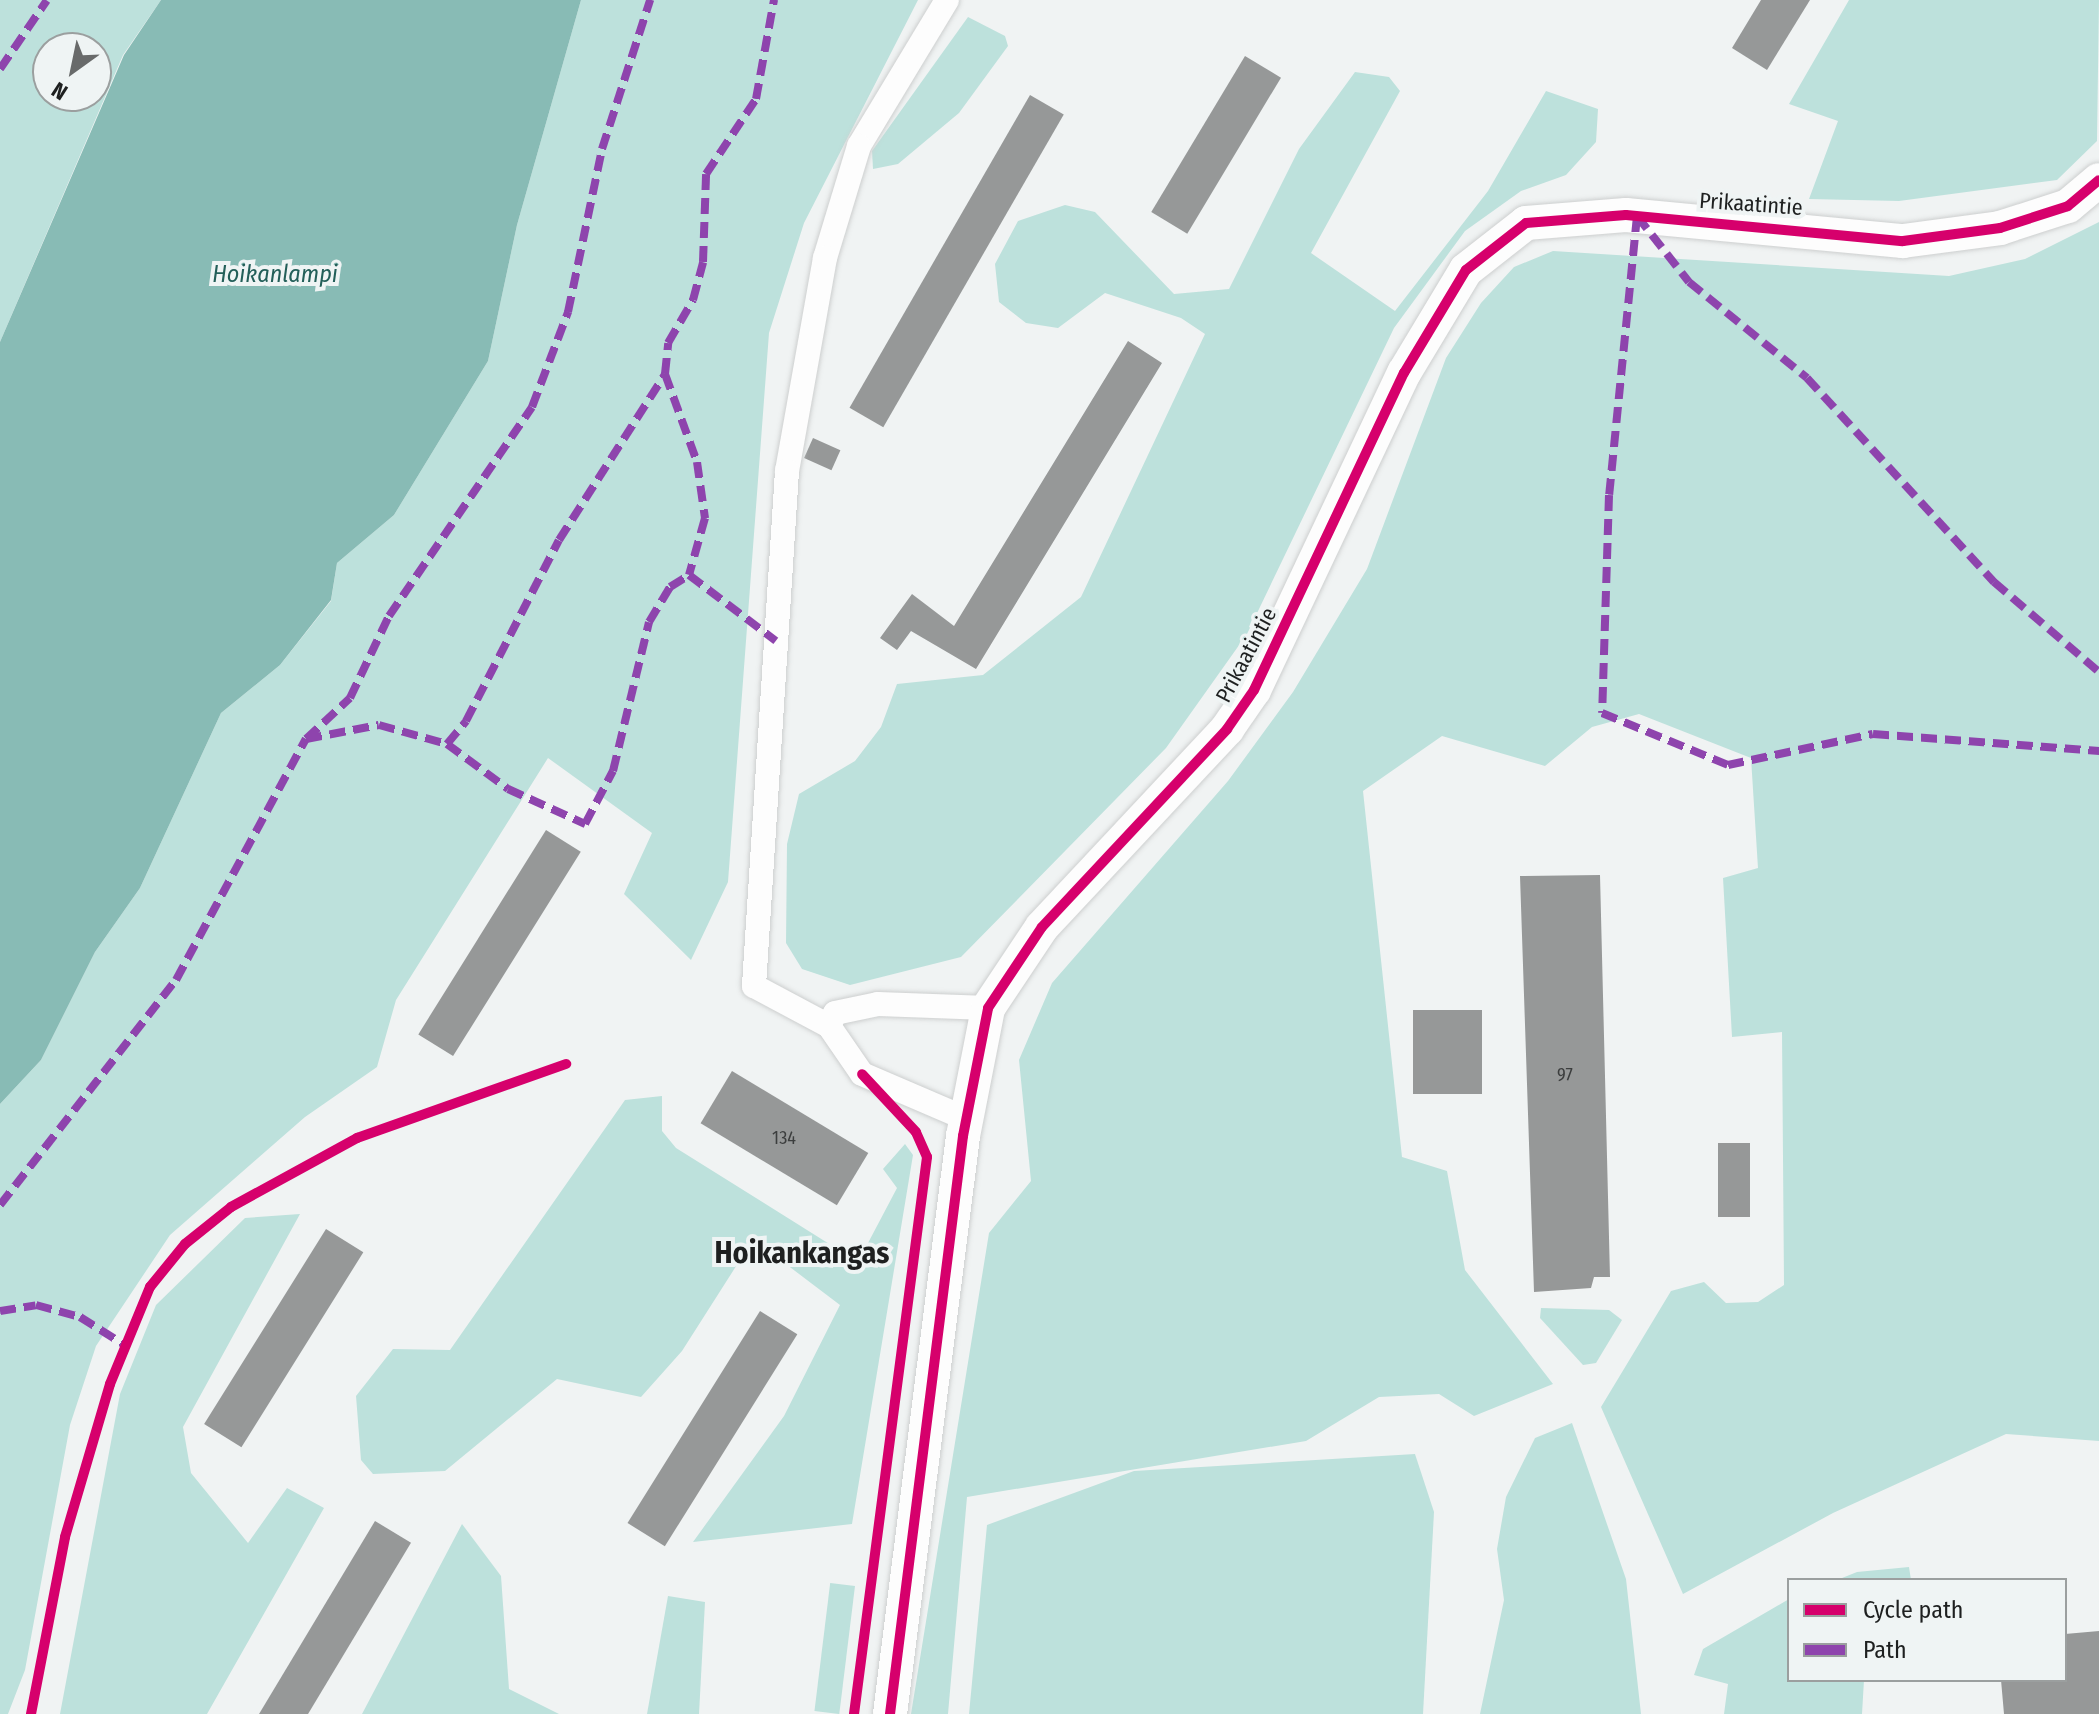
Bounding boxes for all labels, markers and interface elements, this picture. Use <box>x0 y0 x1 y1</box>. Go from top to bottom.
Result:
north arrow <box>32 32 112 112</box>
text: N <box>47 76 73 106</box>
street label: Prikaatintie <box>1698 187 1804 221</box>
water label: Hoikanlampi <box>212 261 338 289</box>
street label: Prikaatintie <box>1210 603 1282 707</box>
house number: 97 <box>1557 1064 1573 1086</box>
house number: 134 <box>772 1127 796 1149</box>
district label: Hoikankangas <box>715 1235 889 1271</box>
legend <box>1787 1578 2067 1682</box>
text: Cycle path <box>1863 1596 1963 1624</box>
text: Path <box>1863 1636 1907 1664</box>

